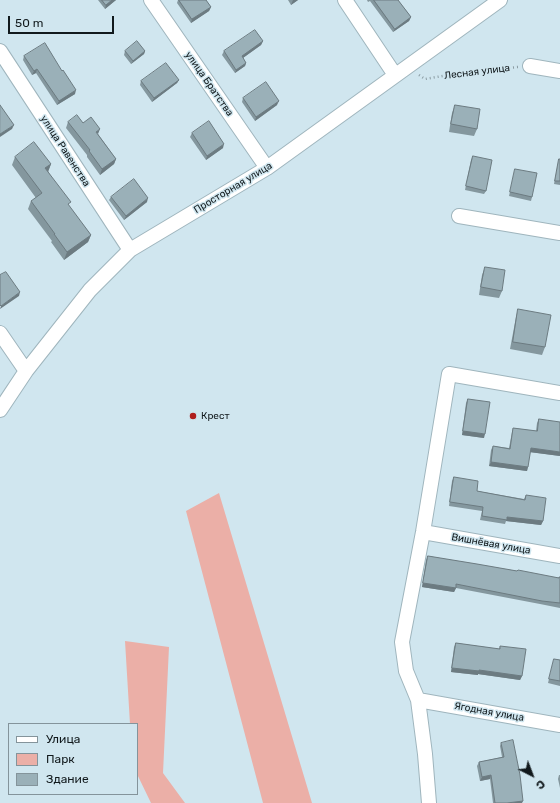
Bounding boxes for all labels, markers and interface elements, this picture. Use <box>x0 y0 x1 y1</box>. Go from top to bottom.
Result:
scale bar <box>10 8 116 34</box>
text: 50 m <box>15 16 43 30</box>
street label: улица Братства <box>182 49 236 119</box>
street label: Лесная улица <box>443 62 511 82</box>
street label: улица Равенства <box>38 113 92 189</box>
street label: Просторная улица <box>192 160 274 216</box>
place label: Крест <box>201 410 230 422</box>
marker: Крест <box>188 411 198 421</box>
street label: Вишнёвая улица <box>451 531 531 557</box>
street label: Ягодная улица <box>453 700 525 724</box>
legend <box>8 723 138 795</box>
text: Улица <box>46 732 80 746</box>
text: Парк <box>46 752 75 766</box>
north arrow <box>512 755 552 795</box>
text: Здание <box>46 772 89 786</box>
text: С <box>533 777 548 792</box>

